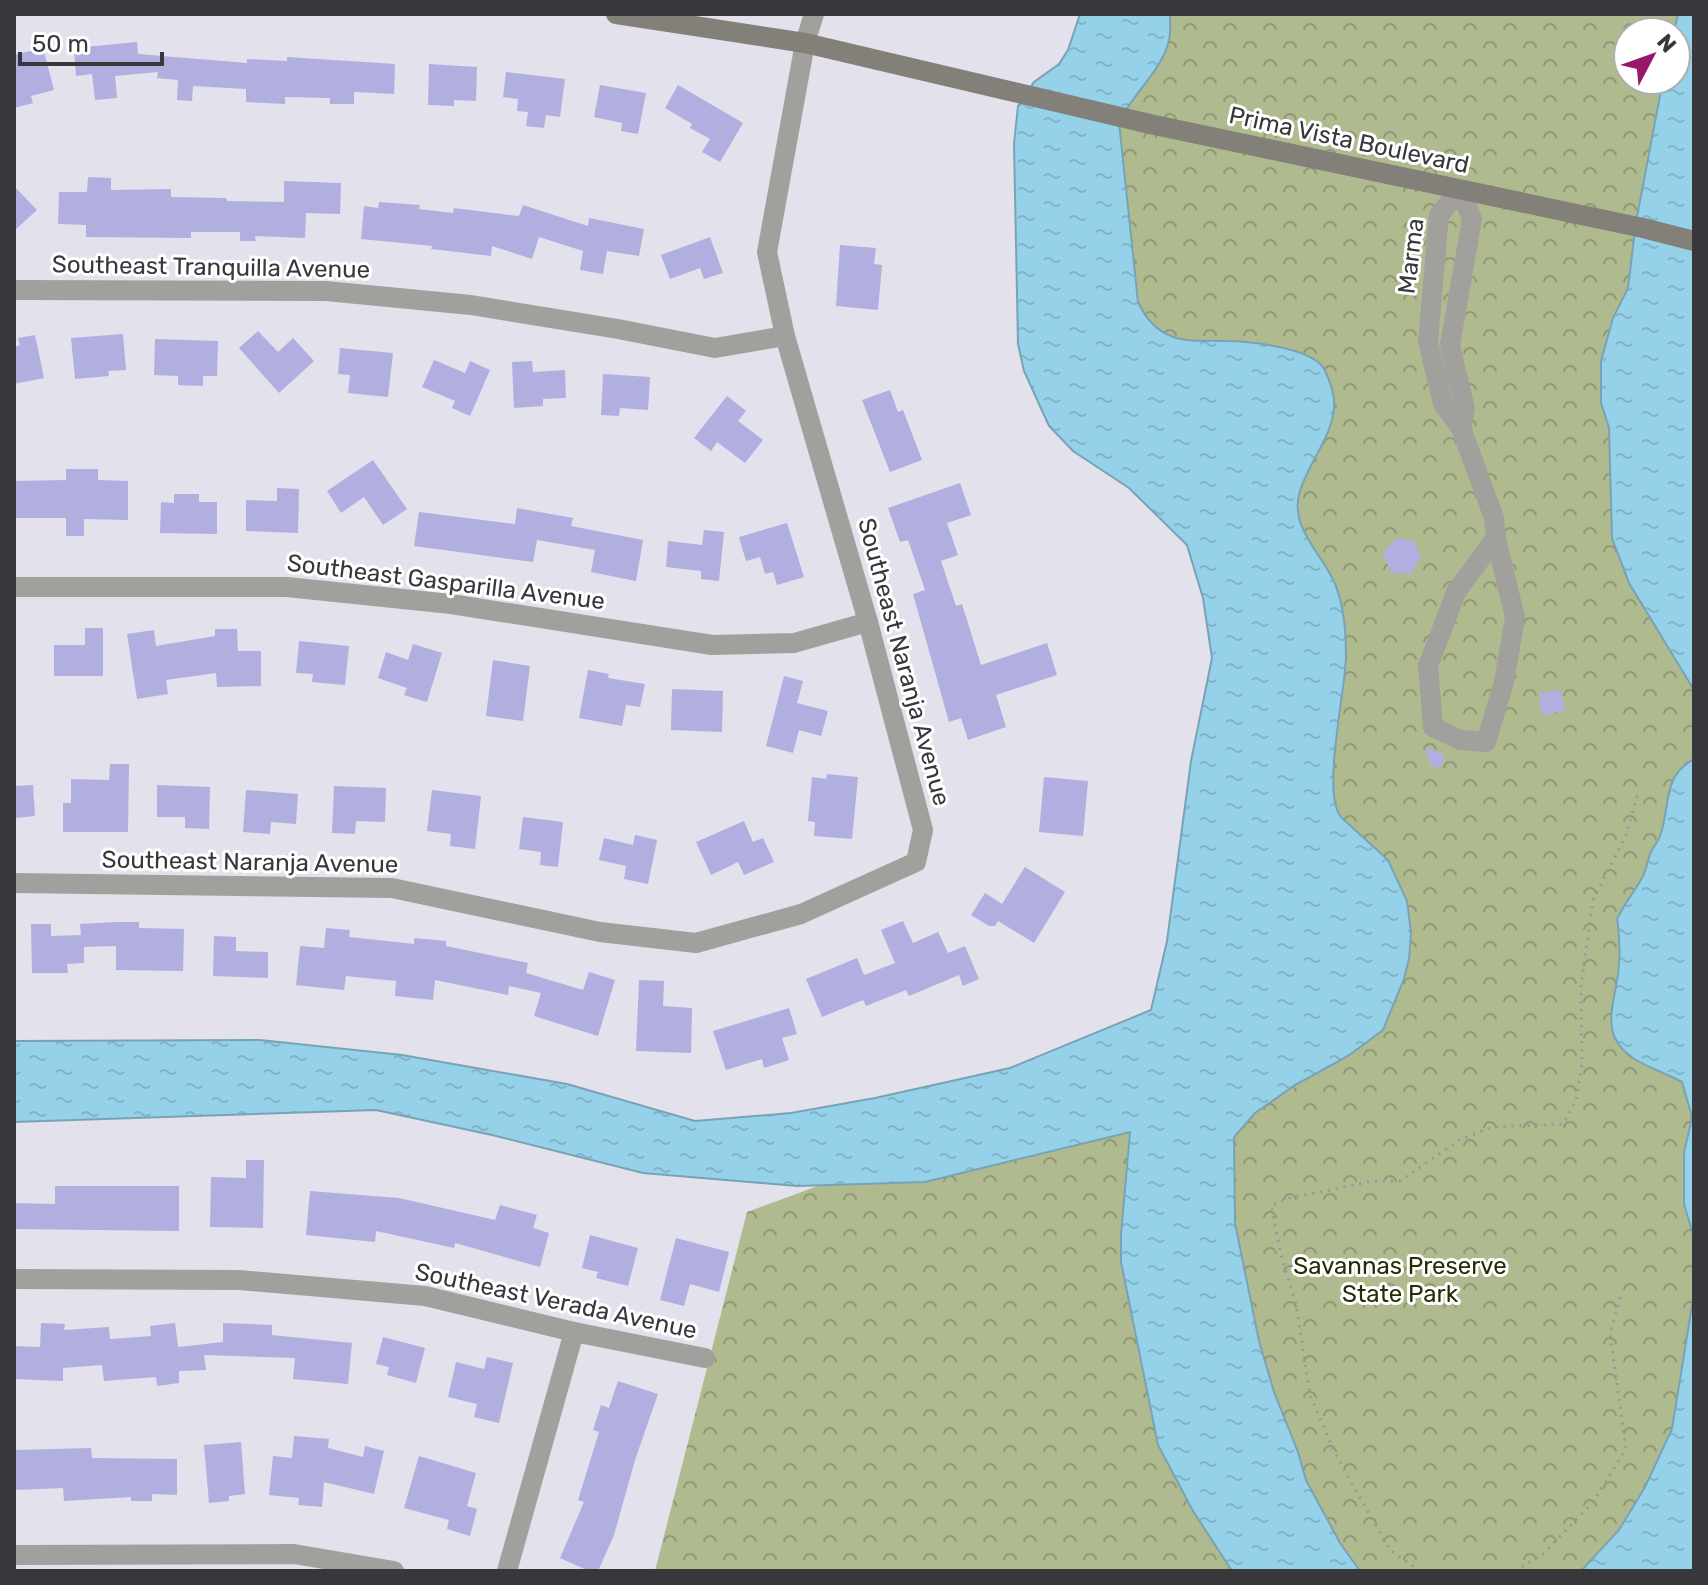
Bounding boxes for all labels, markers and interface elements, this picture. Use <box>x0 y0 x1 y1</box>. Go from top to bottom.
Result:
scale bar <box>20 16 162 66</box>
north arrow <box>1612 16 1692 96</box>
text: N <box>1651 28 1682 58</box>
text: 50 m <box>32 30 89 58</box>
street label: Prima Vista Boulevard <box>1226 101 1472 179</box>
street label: Marma <box>1392 217 1430 295</box>
street label: Southeast Tranquilla Avenue <box>52 250 370 284</box>
street label: Southeast Naranja Avenue <box>852 515 956 809</box>
street label: Southeast Gasparilla Avenue <box>286 549 606 615</box>
street label: Southeast Naranja Avenue <box>101 845 399 879</box>
park label: Savannas Preserve State Park <box>1293 1252 1507 1308</box>
street label: Southeast Verada Avenue <box>412 1257 700 1345</box>

